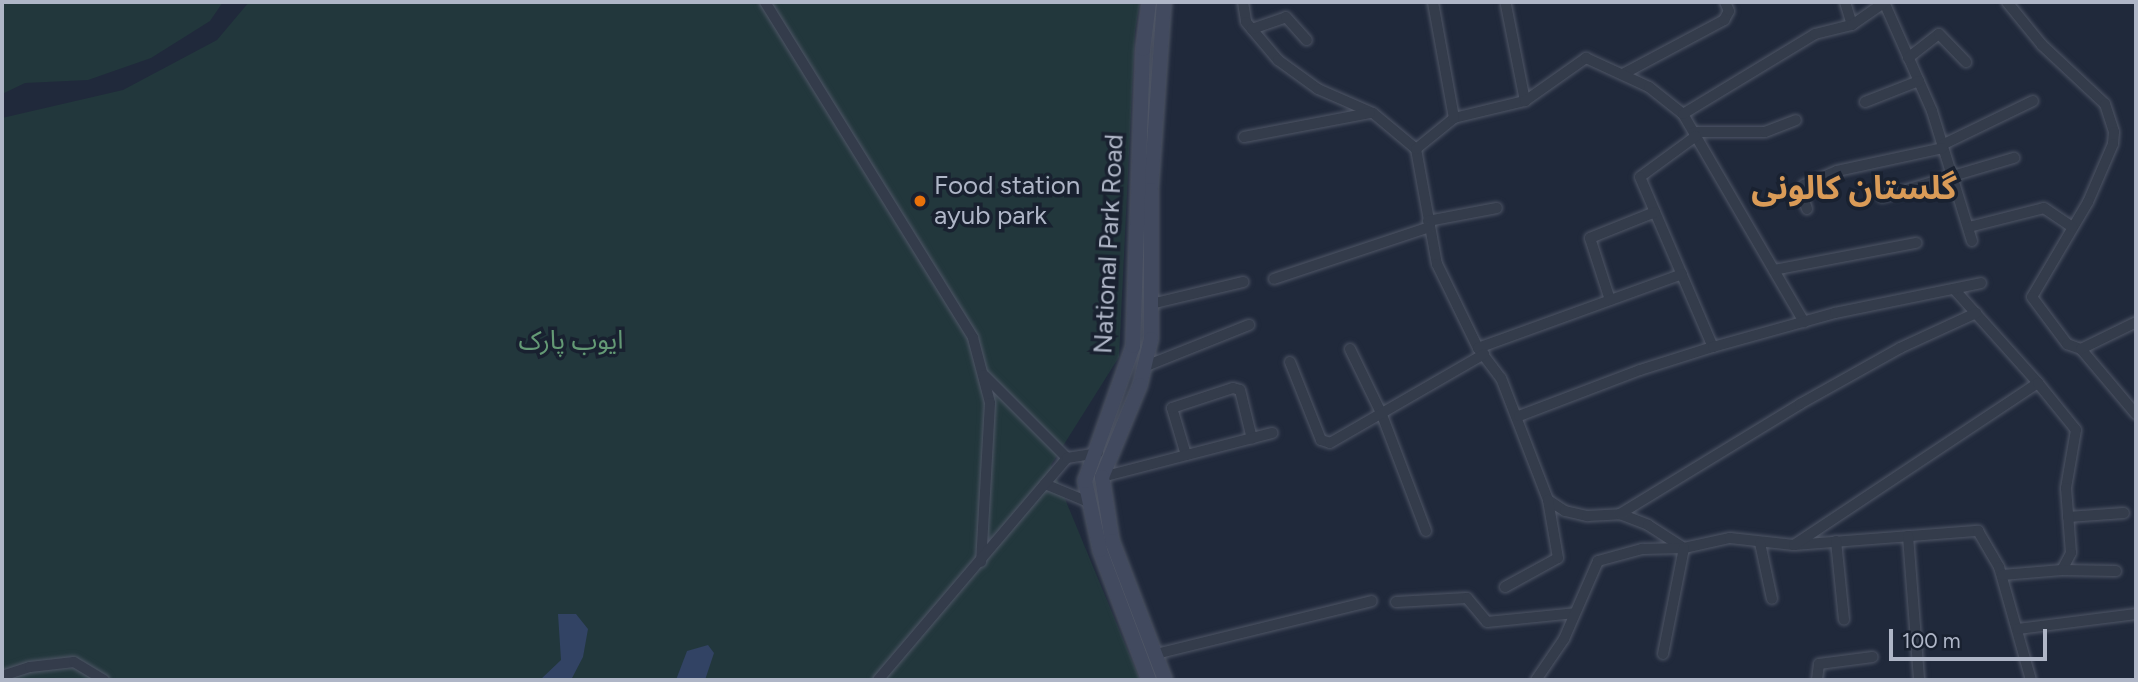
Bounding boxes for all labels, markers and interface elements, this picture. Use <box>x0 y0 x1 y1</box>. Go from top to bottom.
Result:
street label: National Park Road <box>1088 133 1130 355</box>
district label: گلستان کالونی <box>1751 168 1957 208</box>
place label: Food station ayub park <box>934 170 1080 232</box>
marker: Food station ayub park <box>912 193 928 209</box>
park label: ایوب پارک <box>518 325 624 357</box>
scale bar <box>1893 616 2050 660</box>
text: 100 m <box>1902 628 1961 653</box>

